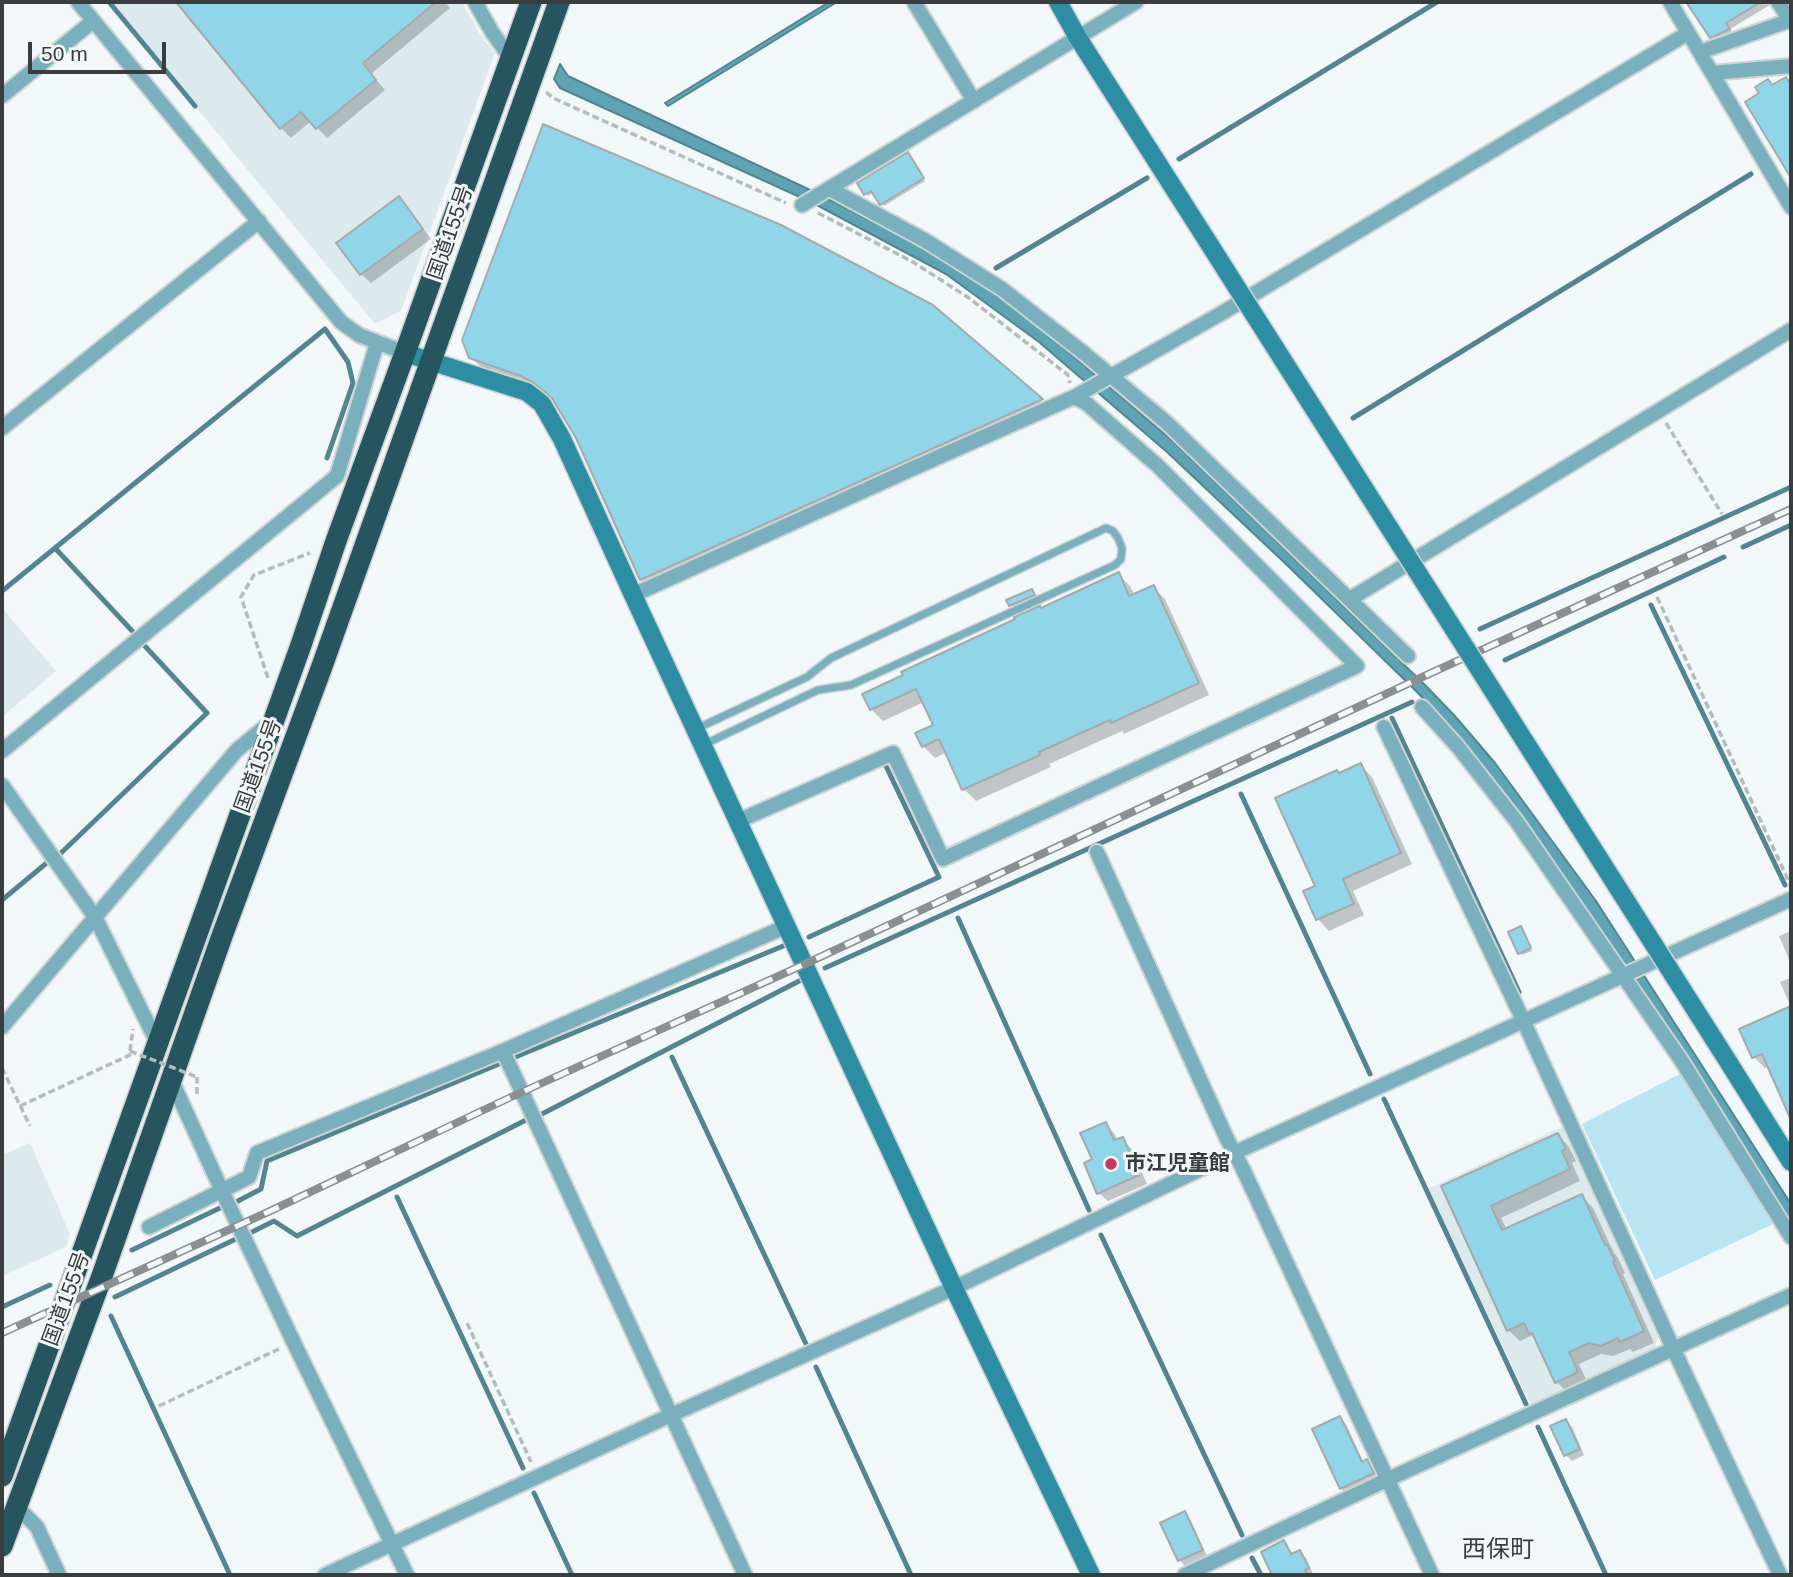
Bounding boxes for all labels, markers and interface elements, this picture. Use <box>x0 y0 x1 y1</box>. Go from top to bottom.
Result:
scale bar <box>32 28 170 72</box>
text: 50 m <box>41 42 88 65</box>
street label: 国道155号 <box>423 183 479 283</box>
street label: 国道155号 <box>230 716 288 816</box>
place label: 市江児童館 <box>1125 1151 1230 1177</box>
marker: 市江児童館 <box>1103 1156 1119 1172</box>
street label: 国道155号 <box>38 1249 96 1349</box>
district label: 西保町 <box>1462 1536 1534 1564</box>

